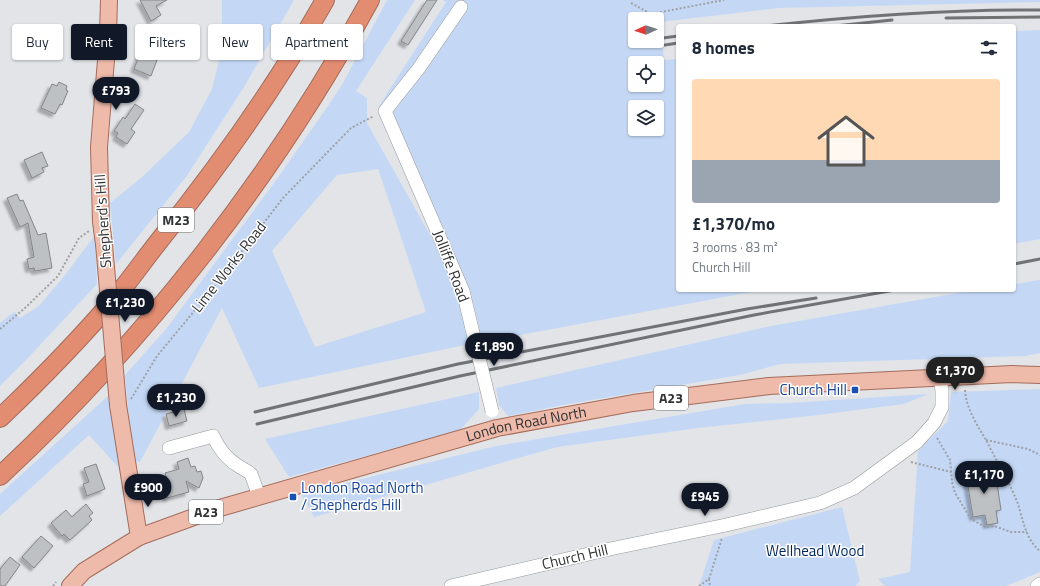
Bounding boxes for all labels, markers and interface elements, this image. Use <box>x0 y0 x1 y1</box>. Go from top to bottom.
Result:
north arrow <box>628 12 664 48</box>
map controls <box>628 12 664 136</box>
chip: Buy <box>12 24 63 60</box>
chip: Rent <box>71 24 127 60</box>
chip: Filters <box>135 24 200 60</box>
chip: New <box>208 24 263 60</box>
chip: Apartment <box>271 24 363 60</box>
text: 8 homes <box>692 35 755 61</box>
icon: filters <box>978 37 1000 59</box>
button: locate <box>628 56 664 92</box>
pin: £793 <box>92 77 140 111</box>
text: £793 <box>101 80 131 100</box>
button: layers <box>628 100 664 136</box>
icon: home <box>810 105 882 177</box>
street label: Shepherd's Hill <box>88 173 117 269</box>
road number: M23 <box>158 208 194 232</box>
text: £1,370/mo <box>692 211 775 237</box>
street label: Lime Works Road <box>186 216 272 317</box>
street label: Jolliffe Road <box>427 226 476 305</box>
text: 3 rooms · 83 m² <box>692 237 778 257</box>
text: Church Hill <box>692 257 750 277</box>
pin: £1,230 <box>92 289 158 323</box>
text: £1,230 <box>105 292 145 312</box>
pin: £1,890 <box>461 333 527 367</box>
text: £1,890 <box>474 336 514 356</box>
pin: £1,370 <box>922 357 988 391</box>
text: £1,370 <box>935 360 975 380</box>
place label: Church Hill <box>780 378 847 401</box>
pin: £1,230 <box>143 384 209 418</box>
marker: Church Hill <box>850 385 860 395</box>
road number: A23 <box>654 386 688 410</box>
text: £1,230 <box>156 387 196 407</box>
street label: London Road North <box>463 400 588 447</box>
pin: £1,170 <box>951 461 1017 495</box>
text: £1,170 <box>964 464 1004 484</box>
pin: £900 <box>124 474 172 508</box>
place label: London Road North / Shepherds Hill <box>301 476 424 516</box>
text: £900 <box>133 477 163 497</box>
pin: £945 <box>681 483 729 517</box>
text: £945 <box>690 486 720 506</box>
marker: London Road North / Shepherds Hill <box>288 492 298 502</box>
road number: A23 <box>189 500 223 524</box>
street label: Church Hill <box>539 538 610 575</box>
park label: Wellhead Wood <box>766 539 864 562</box>

